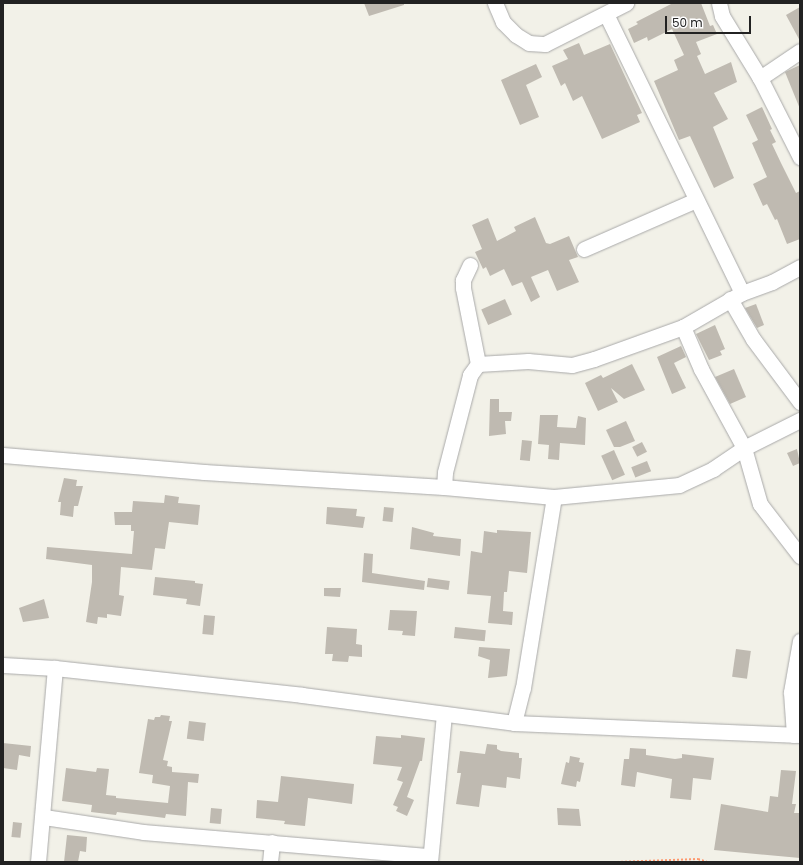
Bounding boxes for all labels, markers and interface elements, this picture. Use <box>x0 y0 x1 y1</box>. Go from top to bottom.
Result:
scale bar <box>667 8 753 34</box>
text: 50 m <box>672 14 703 31</box>

